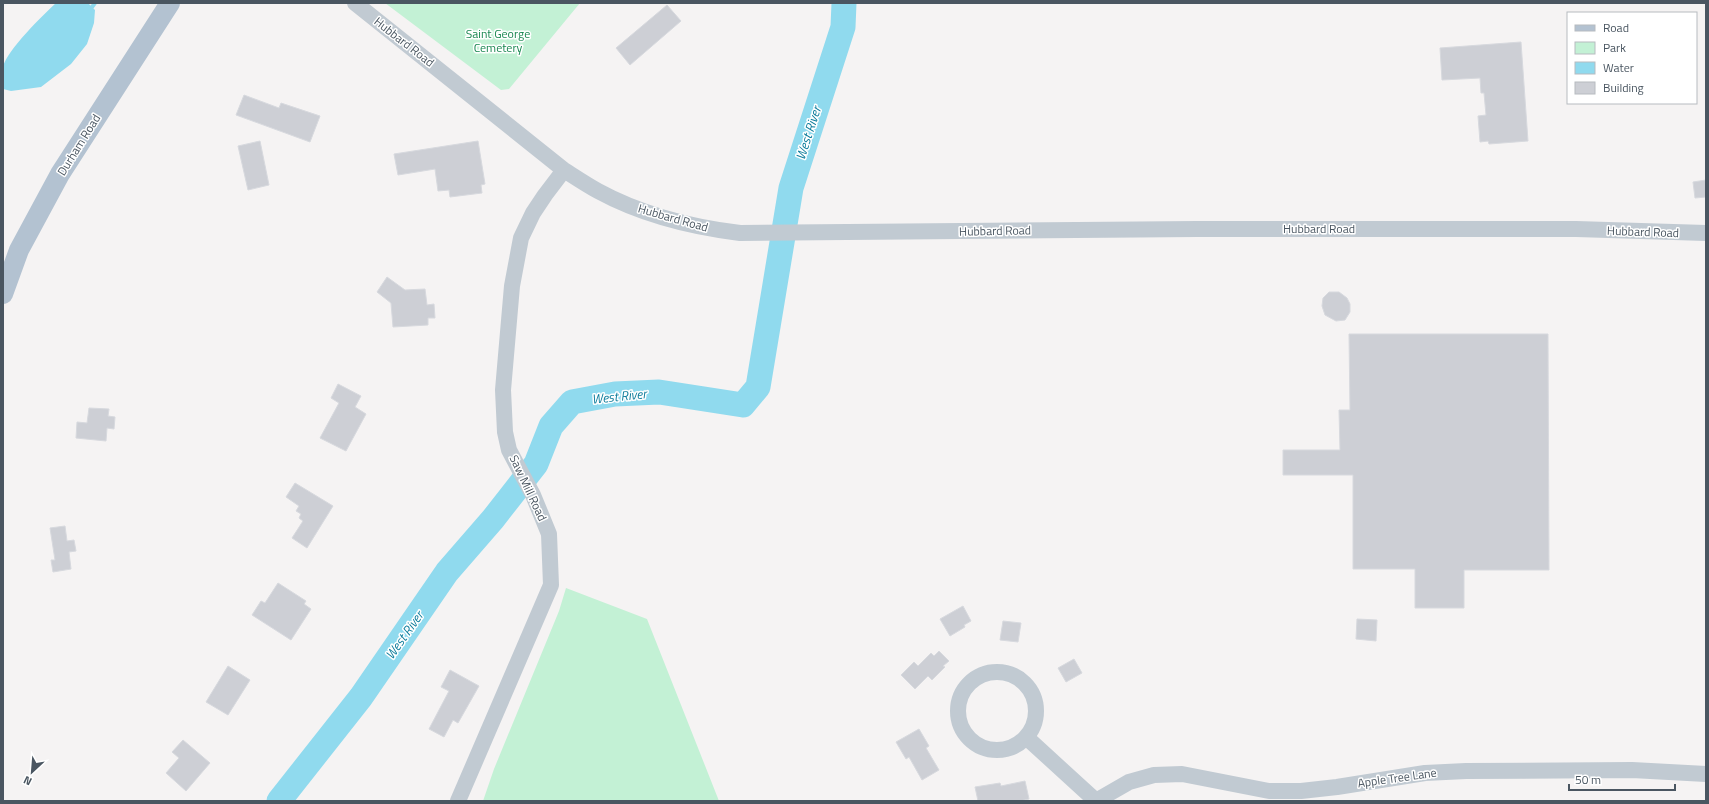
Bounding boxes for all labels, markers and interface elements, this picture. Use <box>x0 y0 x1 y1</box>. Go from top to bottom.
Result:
street label: Hubbard Road <box>370 12 439 71</box>
legend <box>1567 12 1697 104</box>
text: Road <box>1603 18 1629 37</box>
park label: Saint George Cemetery <box>466 24 530 57</box>
text: Park <box>1603 38 1626 57</box>
text: Water <box>1603 58 1634 77</box>
text: Building <box>1603 78 1644 97</box>
water label: West River <box>790 102 827 162</box>
street label: Durham Road <box>52 110 105 179</box>
street label: Hubbard Road <box>636 198 710 237</box>
street label: Hubbard Road <box>1283 219 1355 238</box>
street label: Hubbard Road <box>959 220 1031 241</box>
street label: Hubbard Road <box>1607 221 1679 242</box>
water label: West River <box>591 383 649 409</box>
street label: Saw Mill Road <box>505 452 552 524</box>
water label: West River <box>380 605 429 663</box>
north arrow <box>12 752 52 792</box>
street label: Apple Tree Lane <box>1356 763 1438 792</box>
scale bar <box>1569 766 1675 792</box>
text: 50 m <box>1575 770 1601 789</box>
text: N <box>21 772 35 790</box>

